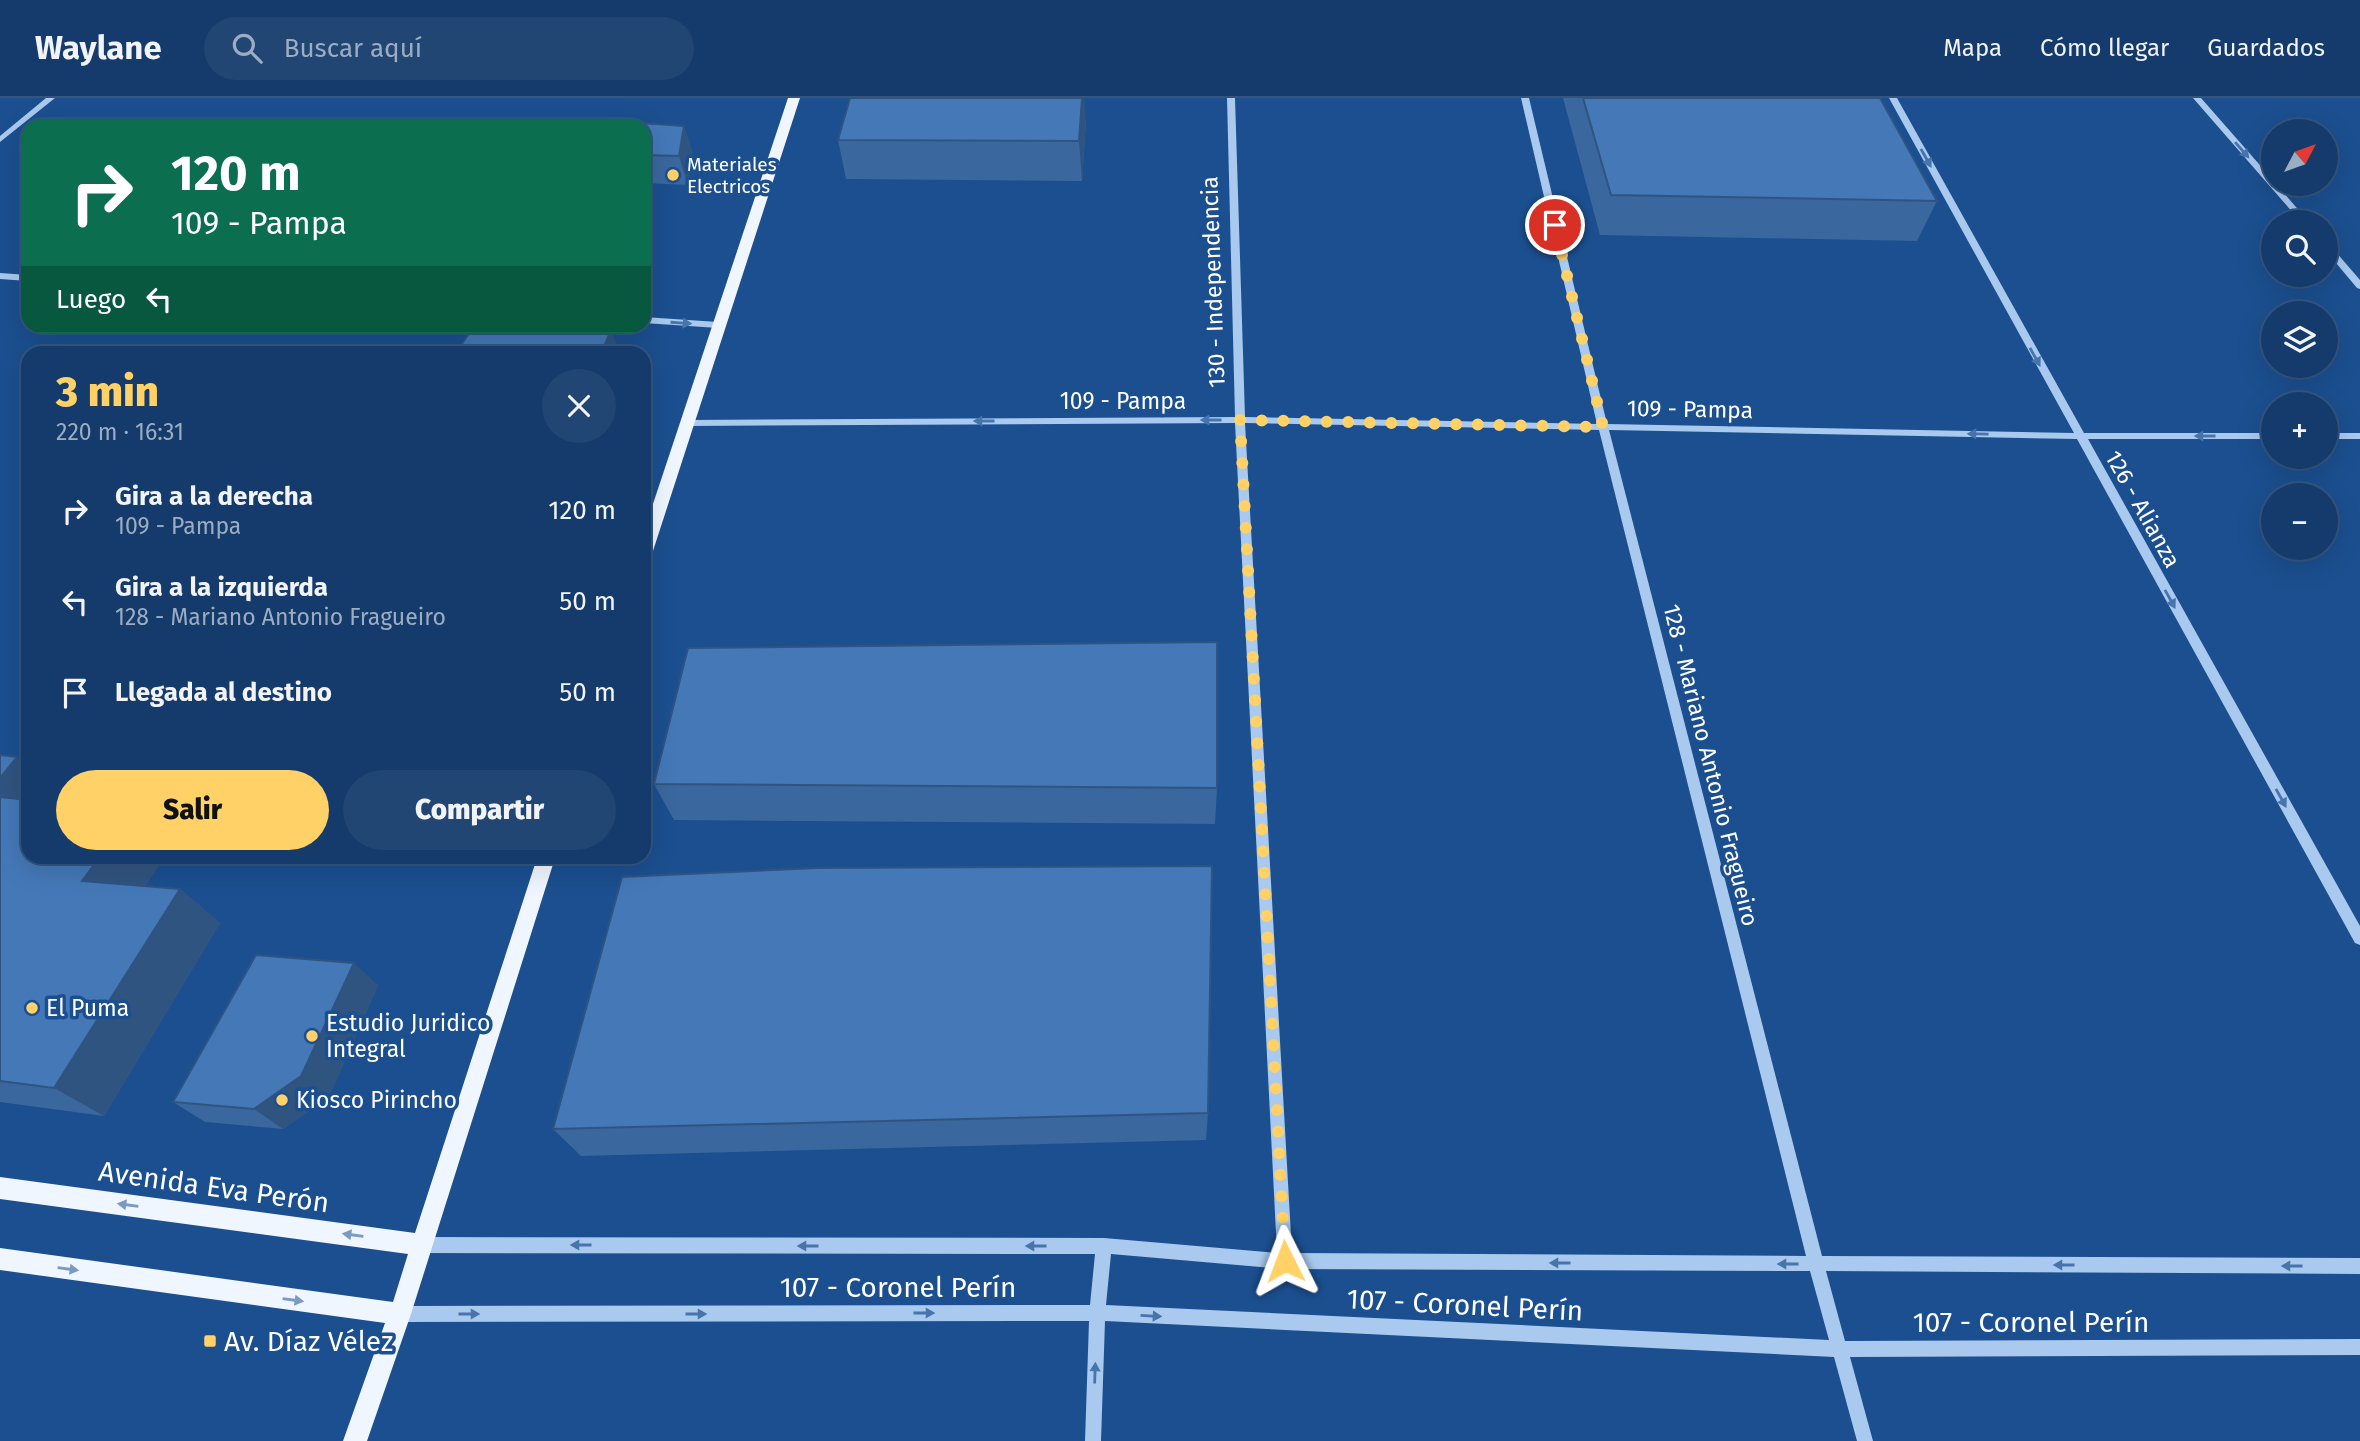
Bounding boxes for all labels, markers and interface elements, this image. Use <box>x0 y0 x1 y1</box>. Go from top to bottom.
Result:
search box <box>204 17 694 80</box>
text: Waylane <box>35 28 162 68</box>
icon: search <box>228 29 266 67</box>
text: Buscar aquí <box>284 33 422 64</box>
text: Mapa <box>1943 34 2002 62</box>
text: Cómo llegar <box>2040 34 2169 62</box>
text: Guardados <box>2207 34 2325 62</box>
north arrow <box>2261 119 2338 196</box>
map controls <box>2261 119 2338 560</box>
one-way arrow <box>2234 141 2249 158</box>
text: 120 m <box>171 144 301 203</box>
icon: right <box>56 147 147 238</box>
one-way arrow <box>1920 148 1932 168</box>
place label: Materiales Electricos <box>687 153 777 198</box>
marker: Materiales Electricos <box>665 167 681 183</box>
street label: 130 - Independencia <box>1195 176 1231 388</box>
pin <box>1525 195 1585 255</box>
text: 109 - Pampa <box>171 204 347 242</box>
icon: arrive <box>1536 206 1574 244</box>
button: search <box>2261 210 2338 287</box>
icon: left <box>140 280 178 318</box>
text: Luego <box>56 284 126 315</box>
button: layers <box>2261 301 2338 378</box>
one-way arrow <box>670 318 692 329</box>
one-way arrow <box>2029 348 2041 368</box>
text: 3 min <box>56 367 159 417</box>
button: close <box>542 369 616 443</box>
street label: 109 - Pampa <box>1060 387 1186 415</box>
button: + <box>2261 392 2338 469</box>
street label: 109 - Pampa <box>1627 394 1753 424</box>
one-way arrow <box>1200 414 1222 426</box>
one-way arrow <box>972 415 994 427</box>
text: 220 m · 16:31 <box>56 418 184 446</box>
one-way arrow <box>1966 429 1988 440</box>
one-way arrow <box>2194 430 2216 442</box>
street label: 126 - Alianza <box>2099 445 2187 573</box>
text: Gira a la derecha <box>115 481 313 512</box>
button: − <box>2261 483 2338 560</box>
icon: right <box>56 492 94 530</box>
text: 120 m <box>548 495 616 526</box>
text: 109 - Pampa <box>115 512 241 540</box>
text: Gira a la izquierda <box>115 572 328 603</box>
icon: left <box>56 583 94 621</box>
text: 50 m <box>559 586 616 617</box>
one-way arrow <box>2164 589 2176 609</box>
street label: 128 - Mariano Antonio Fragueiro <box>1657 601 1765 929</box>
text: 128 - Mariano Antonio Fragueiro <box>115 603 446 631</box>
icon: arrive <box>56 674 94 712</box>
text: Llegada al destino <box>115 677 332 708</box>
text: 50 m <box>559 677 616 708</box>
button: Salir <box>56 770 329 850</box>
button: Compartir <box>343 770 616 850</box>
one-way arrow <box>2275 788 2287 807</box>
place label: El Puma <box>46 994 129 1022</box>
marker: El Puma <box>24 1000 40 1016</box>
place label: Estudio Juridico Integral <box>326 1009 490 1063</box>
marker: Estudio Juridico Integral <box>304 1028 320 1044</box>
place label: Kiosco Pirincho <box>296 1086 457 1114</box>
marker: Kiosco Pirincho <box>274 1092 290 1108</box>
street label: Avenida Eva Perón <box>97 1154 331 1220</box>
one-way arrow <box>117 1200 139 1211</box>
position arrow <box>1248 1224 1322 1298</box>
one-way arrow <box>342 1230 364 1241</box>
one-way arrow <box>569 1239 591 1251</box>
one-way arrow <box>797 1240 819 1251</box>
one-way arrow <box>1024 1240 1046 1252</box>
one-way arrow <box>1549 1257 1571 1269</box>
one-way arrow <box>1777 1258 1799 1270</box>
one-way arrow <box>2053 1259 2075 1271</box>
one-way arrow <box>2281 1260 2303 1272</box>
one-way arrow <box>57 1263 79 1274</box>
street label: 107 - Coronel Perín <box>780 1271 1016 1304</box>
street label: 107 - Coronel Perín <box>1346 1282 1584 1328</box>
one-way arrow <box>282 1294 304 1305</box>
street label: 107 - Coronel Perín <box>1913 1306 2149 1339</box>
one-way arrow <box>913 1307 935 1319</box>
one-way arrow <box>458 1308 480 1320</box>
one-way arrow <box>685 1308 707 1320</box>
one-way arrow <box>1140 1310 1162 1321</box>
place label: Av. Díaz Vélez <box>224 1325 393 1358</box>
marker: Av. Díaz Vélez <box>202 1333 218 1349</box>
one-way arrow <box>1089 1362 1100 1384</box>

